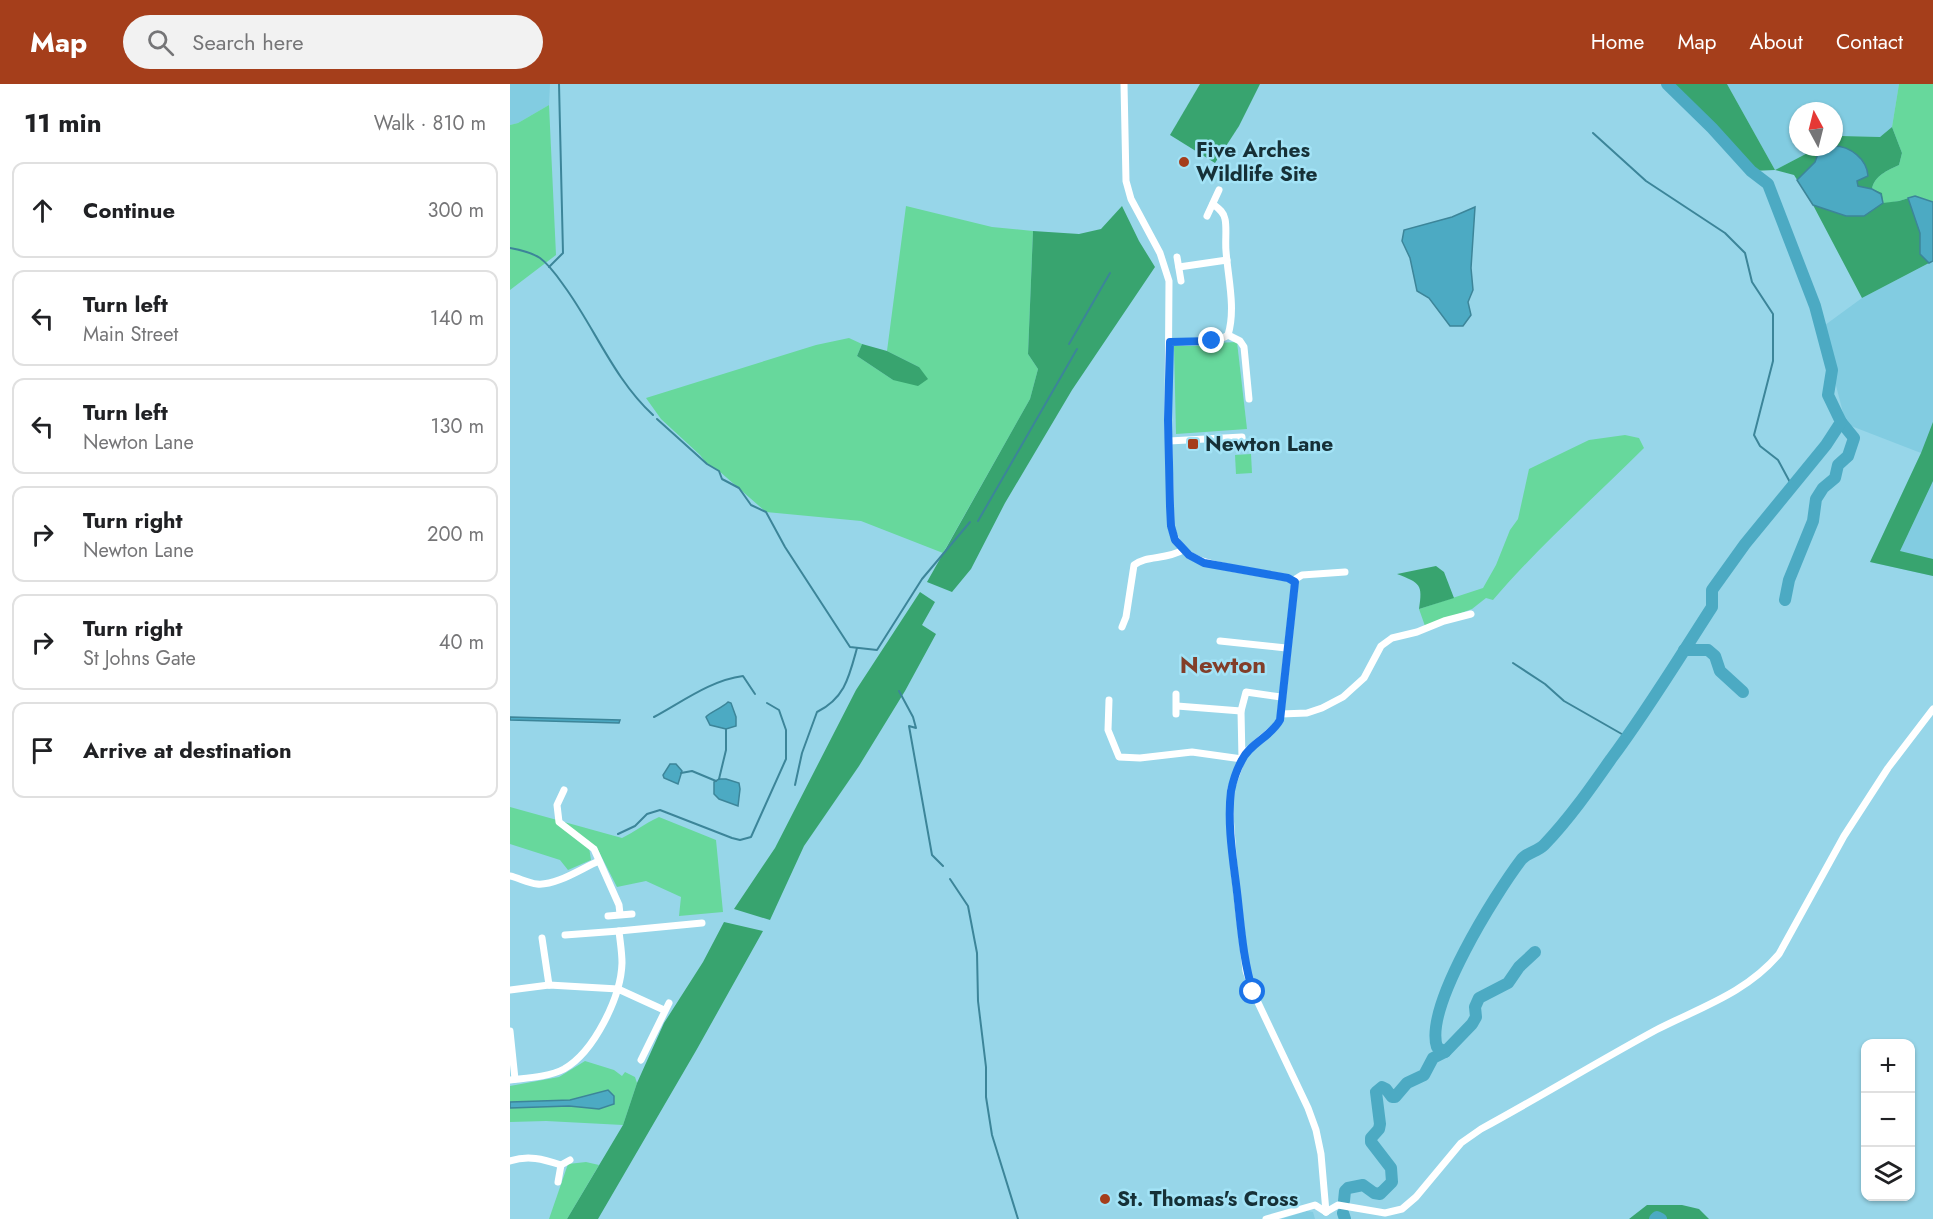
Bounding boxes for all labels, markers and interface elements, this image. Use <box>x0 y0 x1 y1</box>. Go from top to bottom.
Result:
search box <box>123 15 543 69</box>
text: Map <box>30 22 87 63</box>
icon: search <box>144 26 177 59</box>
text: Search here <box>192 26 304 58</box>
text: Home <box>1591 27 1644 57</box>
text: Map <box>1677 27 1717 57</box>
text: About <box>1750 27 1803 57</box>
text: Contact <box>1836 27 1903 57</box>
north arrow <box>1789 102 1843 156</box>
text: 11 min <box>24 104 102 142</box>
text: Walk · 810 m <box>374 109 486 138</box>
place label: Five Arches Wildlife Site <box>1196 135 1317 189</box>
marker: Five Arches Wildlife Site <box>1177 155 1191 169</box>
icon: ahead <box>26 194 59 227</box>
text: Continue <box>83 194 175 226</box>
text: 300 m <box>427 196 484 225</box>
text: Turn left <box>83 288 168 320</box>
icon: left <box>26 302 59 335</box>
text: 140 m <box>430 304 484 333</box>
text: Main Street <box>83 320 178 349</box>
route end <box>1198 327 1224 353</box>
text: Turn left <box>83 396 168 428</box>
icon: left <box>26 410 59 443</box>
text: 130 m <box>430 412 484 441</box>
text: Newton Lane <box>83 428 194 457</box>
place label: Newton Lane <box>1205 429 1333 459</box>
marker: Newton Lane <box>1186 437 1200 451</box>
text: Turn right <box>83 504 183 536</box>
icon: right <box>26 518 59 551</box>
text: 200 m <box>427 520 484 549</box>
text: Newton Lane <box>83 536 194 565</box>
text: Turn right <box>83 612 183 644</box>
icon: right <box>26 626 59 659</box>
text: 40 m <box>439 628 484 657</box>
text: St Johns Gate <box>83 644 196 673</box>
district label: Newton <box>1180 647 1266 682</box>
icon: arrive <box>26 734 59 767</box>
text: Arrive at destination <box>83 734 292 766</box>
route start <box>1239 978 1265 1004</box>
map controls <box>1861 1039 1915 1201</box>
button: + <box>1861 1039 1915 1093</box>
button: − <box>1861 1093 1915 1147</box>
button: layers <box>1861 1147 1915 1201</box>
place label: St. Thomas's Cross <box>1117 1184 1299 1214</box>
marker: St. Thomas's Cross <box>1098 1192 1112 1206</box>

